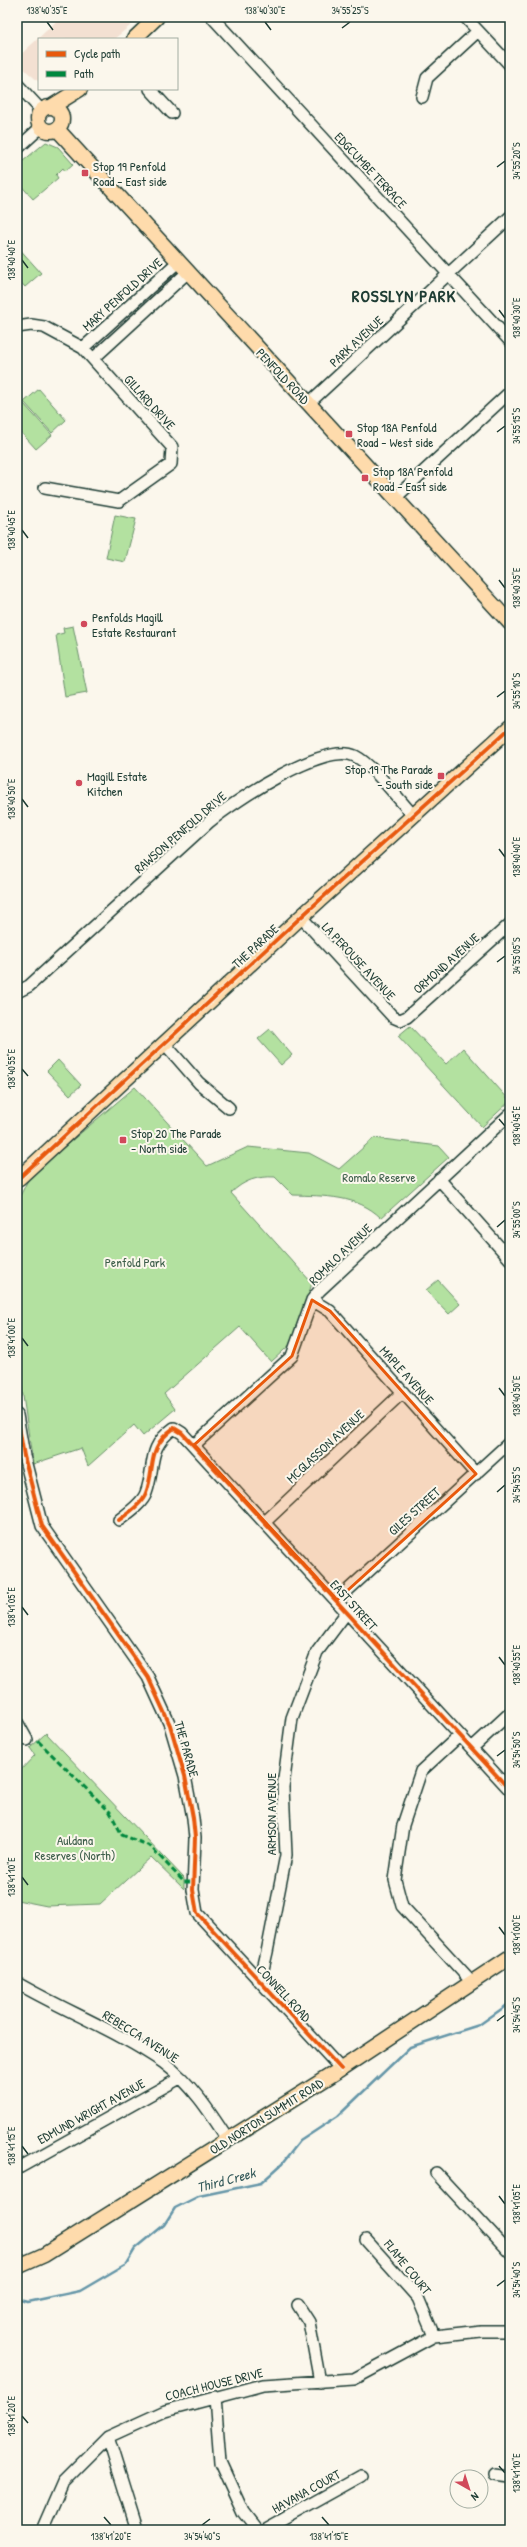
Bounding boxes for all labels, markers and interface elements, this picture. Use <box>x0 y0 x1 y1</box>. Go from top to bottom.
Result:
text: 138°40'35"E <box>27 4 68 17</box>
text: 138°40'30"E <box>244 4 286 17</box>
text: 34°55'25"S <box>331 4 369 17</box>
legend <box>38 38 178 90</box>
text: Cycle path <box>74 45 120 62</box>
text: Path <box>74 65 94 82</box>
street label: EDGCUMBE TERRACE <box>331 128 411 212</box>
text: 34°55'20"S <box>510 142 523 180</box>
place label: Stop 19 Penfold Road - East side <box>93 157 167 190</box>
marker: Stop 19 Penfold Road - East side <box>80 168 90 178</box>
text: 138°40'40"E <box>5 239 18 280</box>
street label: MARY PENFOLD DRIVE <box>78 253 166 335</box>
district label: ROSSLYN PARK <box>352 284 456 307</box>
text: 138°40'30"E <box>510 297 523 339</box>
street label: PARK AVENUE <box>325 311 387 371</box>
street label: PENFOLD ROAD <box>252 344 314 409</box>
street label: GILLARD DRIVE <box>120 371 180 434</box>
text: 34°55'15"S <box>510 408 523 444</box>
place label: Stop 18A Penfold Road - West side <box>357 418 437 451</box>
marker: Stop 18A Penfold Road - West side <box>344 429 354 439</box>
place label: Stop 18A Penfold Road - East side <box>373 462 453 495</box>
marker: Stop 18A Penfold Road - East side <box>360 473 370 483</box>
text: 138°40'45"E <box>5 509 18 550</box>
text: 138°40'35"E <box>510 567 523 608</box>
place label: Penfolds Magill Estate Restaurant <box>92 608 177 641</box>
marker: Penfolds Magill Estate Restaurant <box>79 619 89 629</box>
text: 34°55'10"S <box>510 672 523 709</box>
place label: Stop 19 The Parade - South side <box>345 760 433 793</box>
place label: Magill Estate Kitchen <box>87 767 147 800</box>
marker: Stop 19 The Parade - South side <box>436 771 446 781</box>
text: 138°40'50"E <box>5 778 18 819</box>
marker: Magill Estate Kitchen <box>74 778 84 788</box>
street label: RAWSON PENFOLD DRIVE <box>130 787 230 877</box>
text: 138°40'40"E <box>510 836 523 877</box>
street label: LA PEROUSE AVENUE <box>318 918 400 1004</box>
street label: THE PARADE <box>228 920 282 972</box>
street label: ORMOND AVENUE <box>409 928 483 998</box>
text: 34°55'05"S <box>510 937 523 974</box>
text: 138°40'55"E <box>5 1048 18 1089</box>
text: 138°40'45"E <box>510 1105 523 1146</box>
place label: Stop 20 The Parade - North side <box>131 1124 222 1157</box>
marker: Stop 20 The Parade - North side <box>118 1135 128 1145</box>
park label: Romalo Reserve <box>342 1168 416 1186</box>
text: 34°55'00"S <box>510 1201 523 1239</box>
street label: ROMALO AVENUE <box>304 1219 376 1289</box>
park label: Penfold Park <box>105 1253 166 1271</box>
text: 138°41'00"E <box>5 1317 18 1358</box>
street label: MAPLE AVENUE <box>376 1342 438 1408</box>
text: 138°40'50"E <box>510 1375 523 1416</box>
street label: MCGLASSON AVENUE <box>282 1405 368 1487</box>
text: 34°54'55"S <box>510 1466 523 1503</box>
street label: GILES STREET <box>384 1482 445 1539</box>
street label: EAST STREET <box>326 1576 382 1635</box>
text: 138°41'05"E <box>5 1586 18 1627</box>
text: 138°40'55"E <box>510 1644 523 1685</box>
street label: THE PARADE <box>170 1719 204 1779</box>
text: 34°54'50"S <box>510 1731 523 1768</box>
street label: ARMSON AVENUE <box>262 1773 280 1855</box>
park label: Auldana Reserves (North) <box>35 1831 115 1864</box>
text: 138°41'10"E <box>5 1857 18 1897</box>
text: 138°41'00"E <box>510 1914 523 1955</box>
street label: CONNELL ROAD <box>253 1960 316 2026</box>
text: 34°54'45"S <box>510 1997 523 2033</box>
street label: REBECCA AVENUE <box>99 2005 183 2067</box>
street label: OLD NORTON SUMMIT ROAD <box>206 2073 327 2158</box>
street label: EDMUND WRIGHT AVENUE <box>34 2074 148 2148</box>
text: 138°41'15"E <box>5 2126 18 2166</box>
water label: Third Creek <box>195 2162 258 2196</box>
text: 138°41'05"E <box>510 2183 523 2224</box>
street label: FLAME COURT <box>380 2235 436 2299</box>
text: 34°54'40"S <box>510 2262 523 2298</box>
street label: COACH HOUSE DRIVE <box>163 2363 265 2405</box>
text: 138°41'20"E <box>5 2395 18 2436</box>
text: 138°41'10"E <box>510 2453 523 2493</box>
street label: HAVANA COURT <box>268 2464 344 2517</box>
north arrow <box>449 2469 489 2509</box>
text: N <box>469 2489 482 2504</box>
text: 138°41'20"E <box>91 2530 132 2543</box>
text: 34°54'40"S <box>184 2530 220 2543</box>
text: 138°41'15"E <box>309 2530 349 2543</box>

